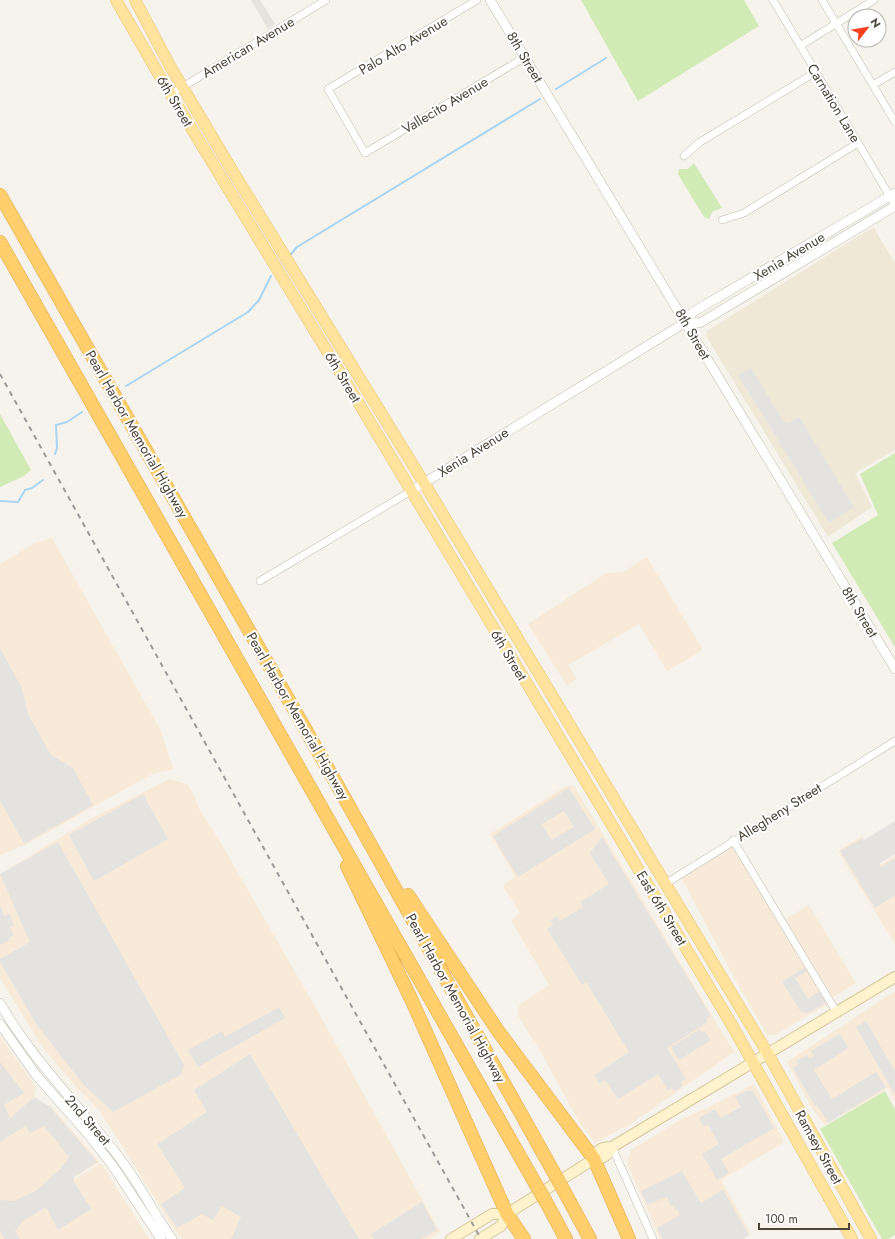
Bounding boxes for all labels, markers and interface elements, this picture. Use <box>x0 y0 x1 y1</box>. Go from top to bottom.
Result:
north arrow <box>847 8 887 48</box>
street label: Palo Alto Avenue <box>355 11 451 79</box>
street label: American Avenue <box>198 12 298 82</box>
text: N <box>866 15 885 31</box>
street label: 8th Street <box>502 28 548 87</box>
street label: Carnation Lane <box>803 60 865 146</box>
street label: Vallecito Avenue <box>398 71 492 139</box>
street label: 6th Street <box>152 72 198 131</box>
street label: Xenia Avenue <box>750 227 828 285</box>
street label: 8th Street <box>670 305 716 364</box>
street label: Pearl Harbor Memorial Highway <box>81 346 194 522</box>
street label: 6th Street <box>320 348 366 407</box>
street label: Xenia Avenue <box>434 422 512 482</box>
street label: 8th Street <box>837 583 883 642</box>
street label: 6th Street <box>486 626 532 685</box>
street label: Pearl Harbor Memorial Highway <box>242 628 355 804</box>
street label: Allegheny Street <box>733 778 826 846</box>
street label: East 6th Street <box>632 867 693 950</box>
street label: Pearl Harbor Memorial Highway <box>401 910 511 1087</box>
street label: 2nd Street <box>60 1090 116 1150</box>
street label: Ramsey Street <box>790 1106 848 1188</box>
scale bar <box>759 1205 849 1231</box>
text: 100 m <box>765 1210 798 1228</box>

